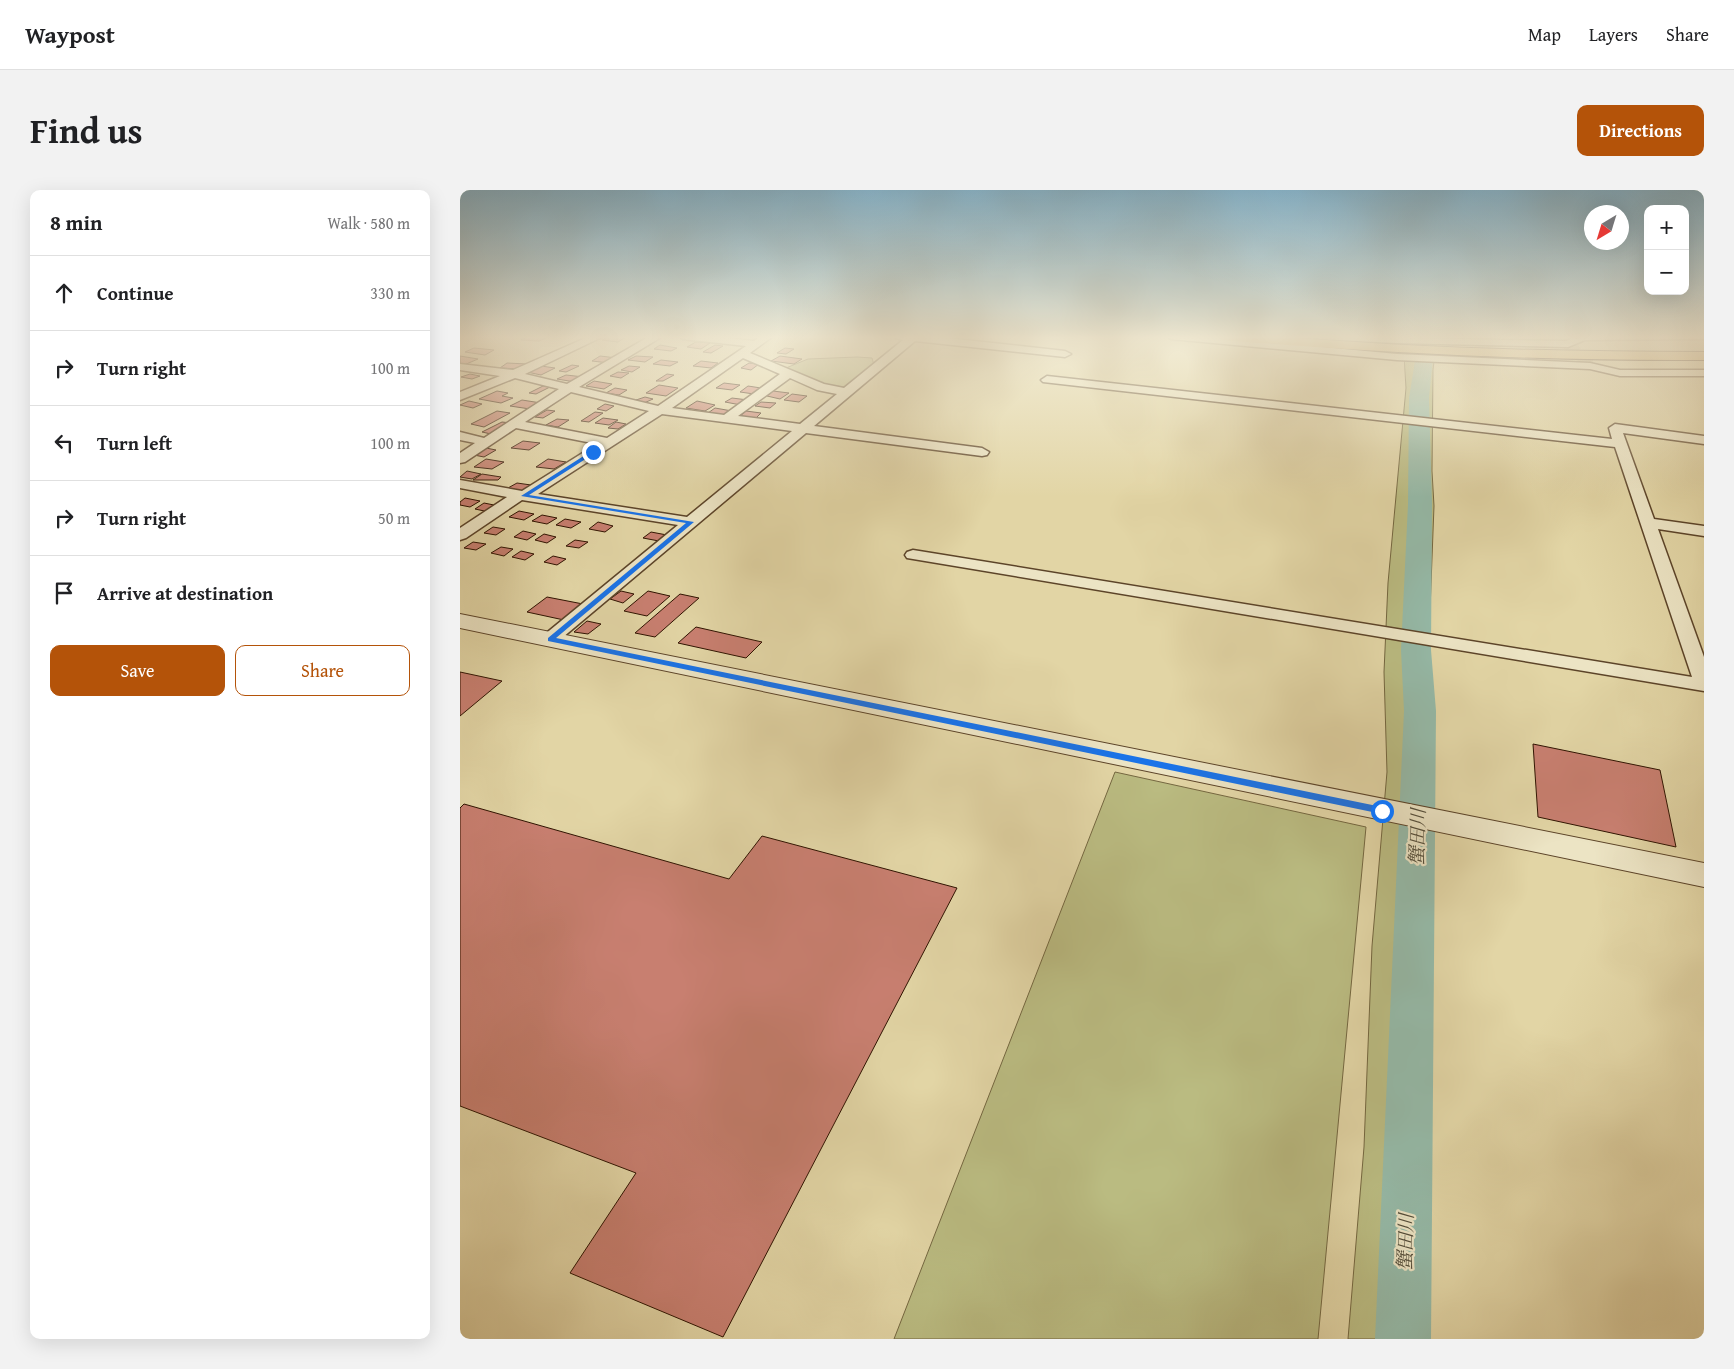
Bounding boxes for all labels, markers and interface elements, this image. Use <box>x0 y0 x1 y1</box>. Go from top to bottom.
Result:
text: Waypost <box>25 17 115 52</box>
text: Map <box>1528 21 1561 48</box>
text: Layers <box>1589 21 1638 48</box>
text: Share <box>1666 21 1709 48</box>
text: Find us <box>30 105 143 156</box>
button: Directions <box>1577 105 1704 156</box>
north arrow <box>1584 205 1629 250</box>
map controls <box>1644 205 1689 295</box>
button: + <box>1644 205 1689 250</box>
text: 8 min <box>50 207 102 238</box>
text: Walk · 580 m <box>327 211 410 235</box>
button: − <box>1644 250 1689 295</box>
icon: ahead <box>50 279 78 307</box>
text: Continue <box>97 279 174 307</box>
text: 330 m <box>370 281 410 305</box>
icon: right <box>50 354 78 382</box>
text: Turn right <box>97 354 186 382</box>
text: 100 m <box>370 356 410 380</box>
icon: left <box>50 429 78 457</box>
text: Turn left <box>97 429 172 457</box>
text: 100 m <box>370 431 410 455</box>
route end <box>582 441 605 464</box>
icon: right <box>50 504 78 532</box>
text: Turn right <box>97 504 186 532</box>
text: 50 m <box>378 506 410 530</box>
icon: arrive <box>50 579 78 607</box>
text: Arrive at destination <box>97 579 273 607</box>
button: Save <box>50 645 225 696</box>
button: Share <box>235 645 410 696</box>
route start <box>1371 800 1394 823</box>
water label: 蟹田川 <box>1402 806 1432 866</box>
water label: 蟹田川 <box>1390 1211 1420 1271</box>

